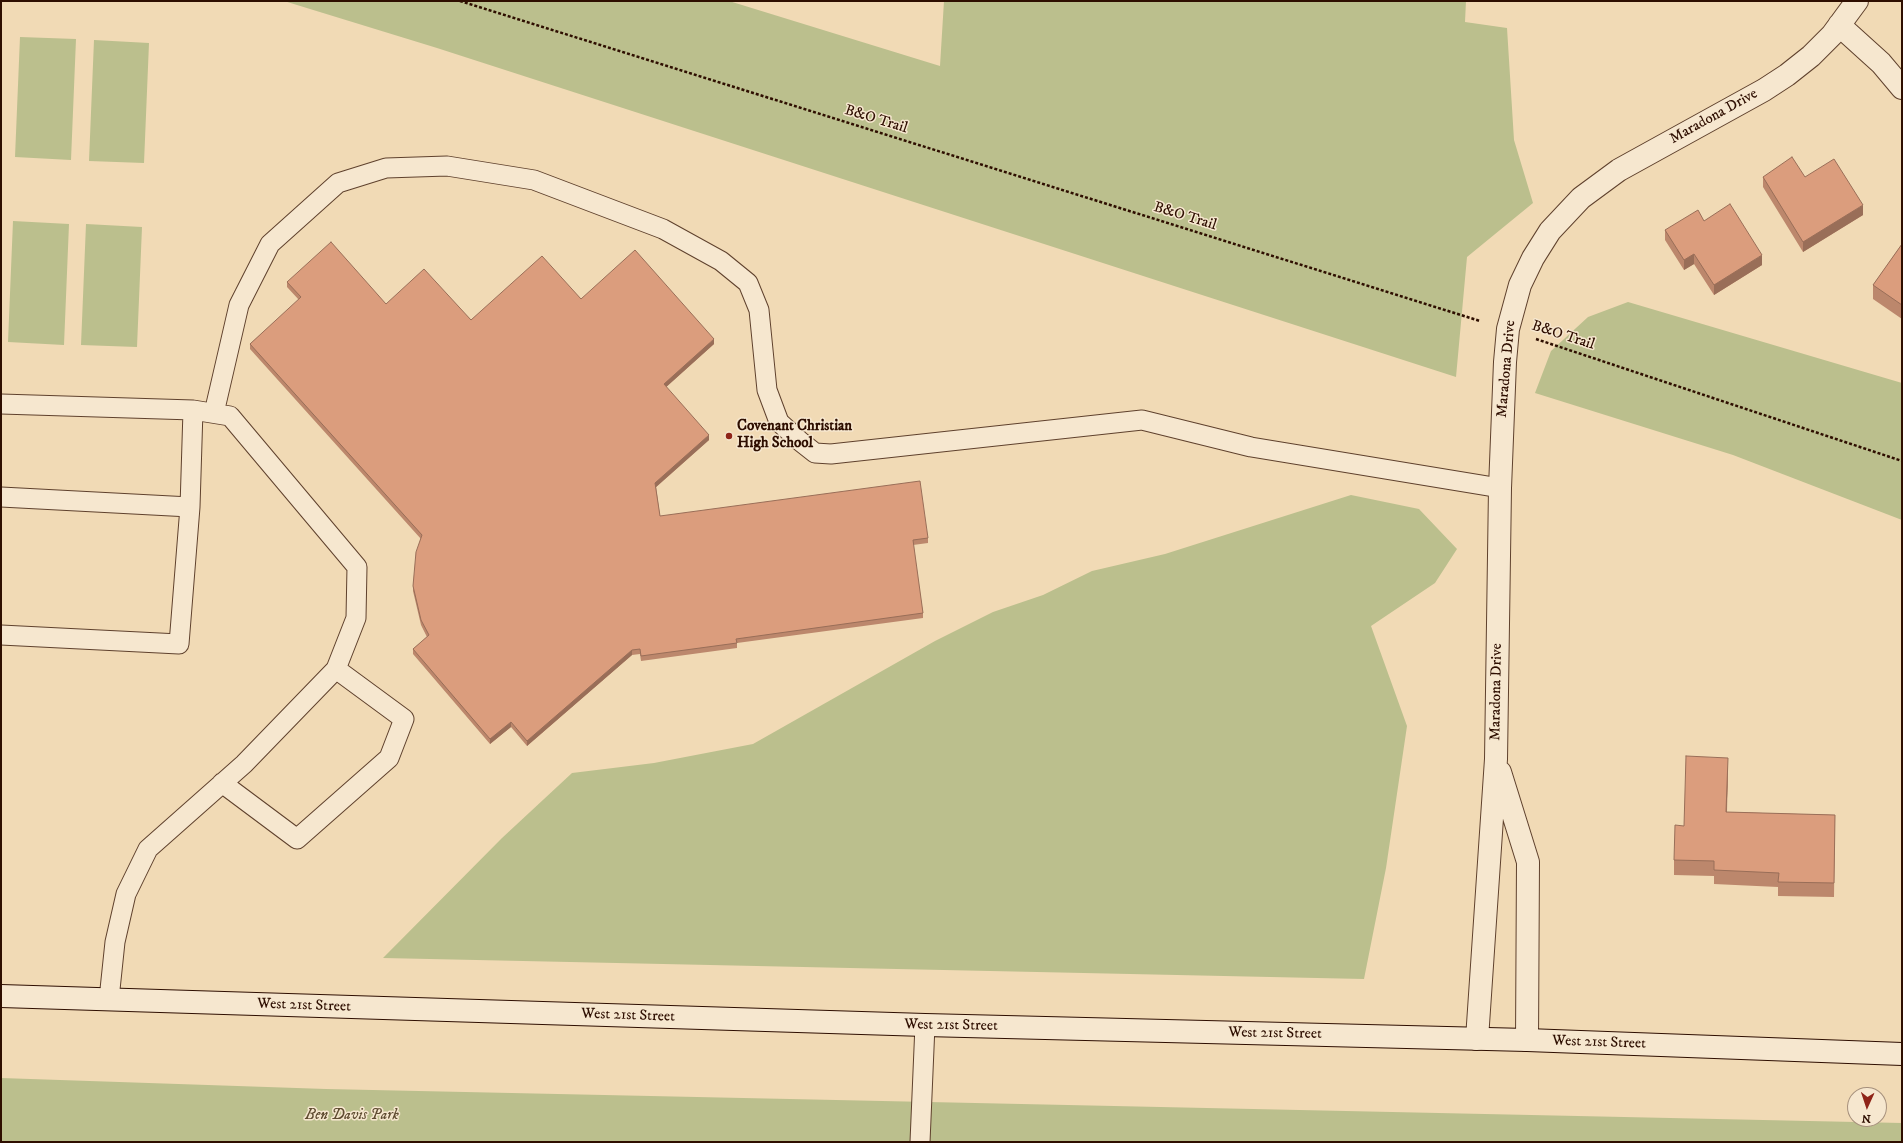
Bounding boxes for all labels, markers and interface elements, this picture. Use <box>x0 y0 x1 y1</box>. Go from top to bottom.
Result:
street label: Maradona Drive <box>1667 85 1761 149</box>
street label: B&O Trail <box>842 102 910 138</box>
street label: B&O Trail <box>1151 199 1219 235</box>
street label: B&O Trail <box>1529 317 1597 355</box>
street label: Maradona Drive <box>1494 320 1520 418</box>
place label: Covenant Christian High School <box>737 418 852 453</box>
marker: Covenant Christian High School <box>724 431 734 441</box>
street label: Maradona Drive <box>1487 643 1507 741</box>
street label: West 21st Street <box>257 995 351 1017</box>
street label: West 21st Street <box>581 1005 675 1027</box>
street label: West 21st Street <box>904 1016 998 1036</box>
street label: West 21st Street <box>1228 1024 1322 1044</box>
street label: West 21st Street <box>1552 1032 1646 1054</box>
north arrow <box>1847 1087 1887 1127</box>
park label: Ben Davis Park <box>305 1107 399 1125</box>
text: N <box>1862 1111 1871 1125</box>

